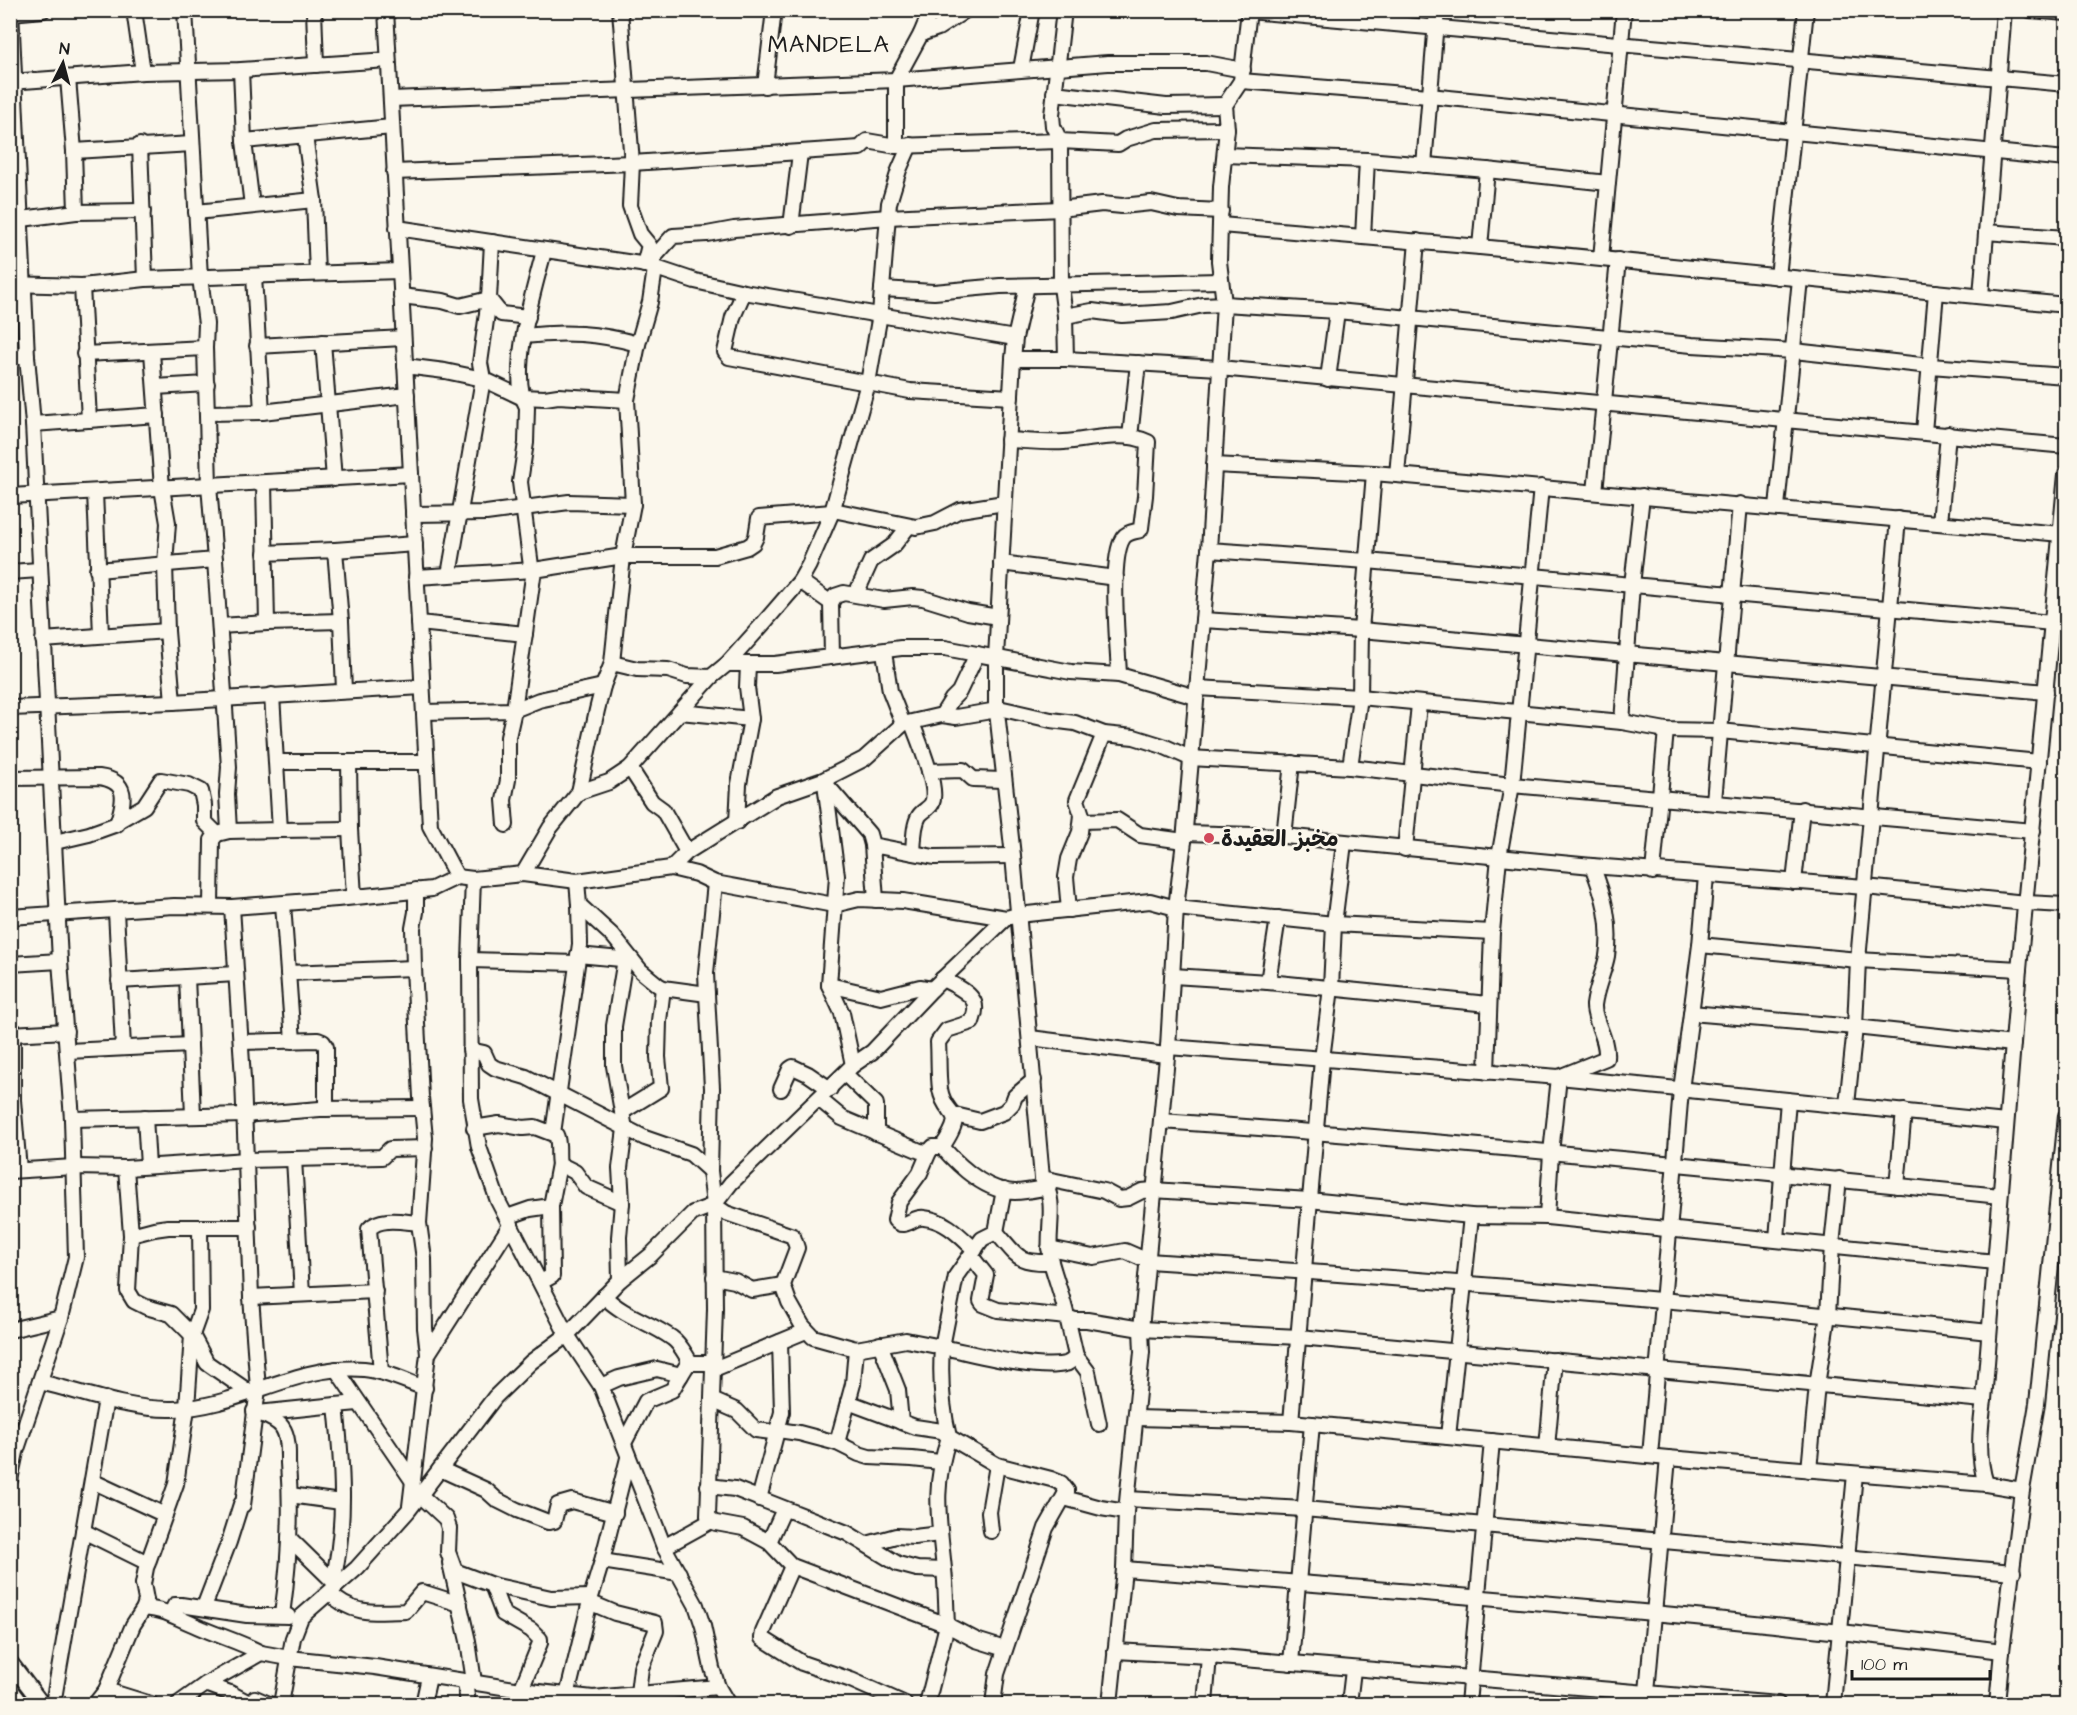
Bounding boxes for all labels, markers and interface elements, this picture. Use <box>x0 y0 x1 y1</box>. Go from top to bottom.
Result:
district label: MANDELA <box>768 28 890 62</box>
north arrow <box>33 33 93 93</box>
text: N <box>58 38 71 61</box>
place label: مخبز العقيدة <box>1221 824 1339 855</box>
marker: مخبز العقيدة <box>1202 831 1216 845</box>
scale bar <box>1852 1643 1990 1681</box>
text: 100 m <box>1861 1652 1907 1677</box>

